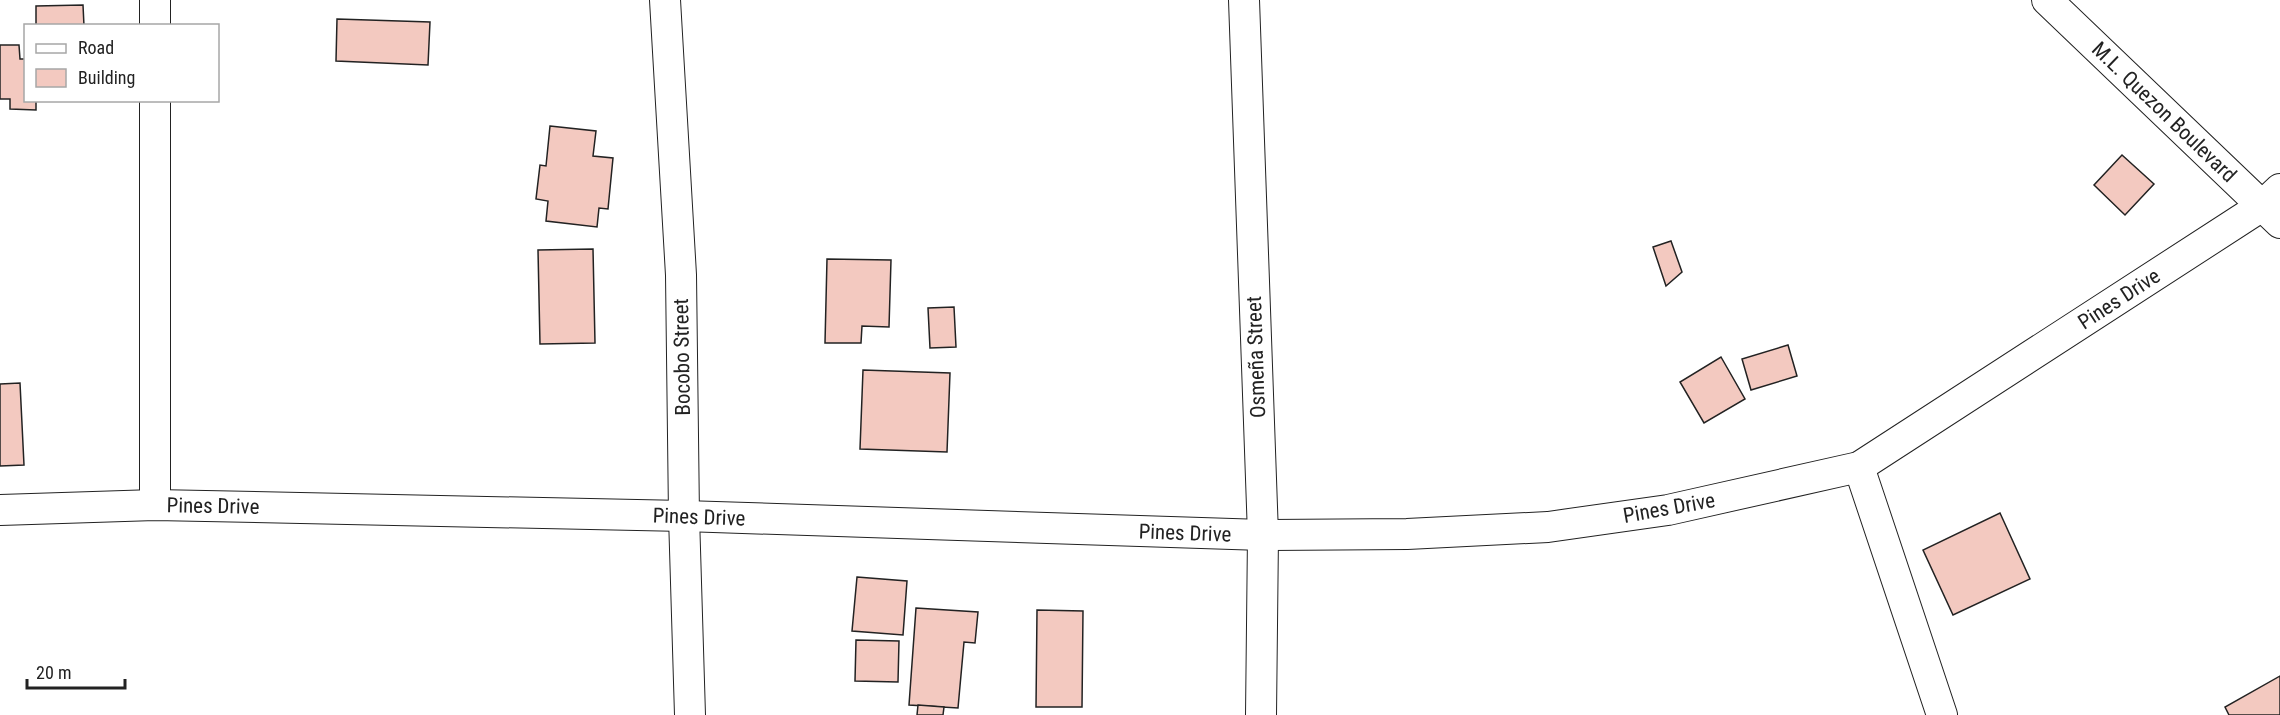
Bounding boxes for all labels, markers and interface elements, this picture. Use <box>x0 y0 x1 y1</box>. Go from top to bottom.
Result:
legend <box>24 24 219 102</box>
text: Road <box>78 37 114 58</box>
street label: M.L. Quezon Boulevard <box>2087 37 2241 187</box>
text: Building <box>78 67 135 88</box>
street label: Pines Drive <box>2074 264 2165 334</box>
street label: Osmeña Street <box>1242 296 1270 418</box>
street label: Bocobo Street <box>669 298 695 416</box>
street label: Pines Drive <box>1621 488 1717 528</box>
street label: Pines Drive <box>166 493 260 519</box>
street label: Pines Drive <box>652 503 746 531</box>
street label: Pines Drive <box>1138 519 1232 547</box>
scale bar <box>27 652 124 690</box>
text: 20 m <box>36 662 71 683</box>

